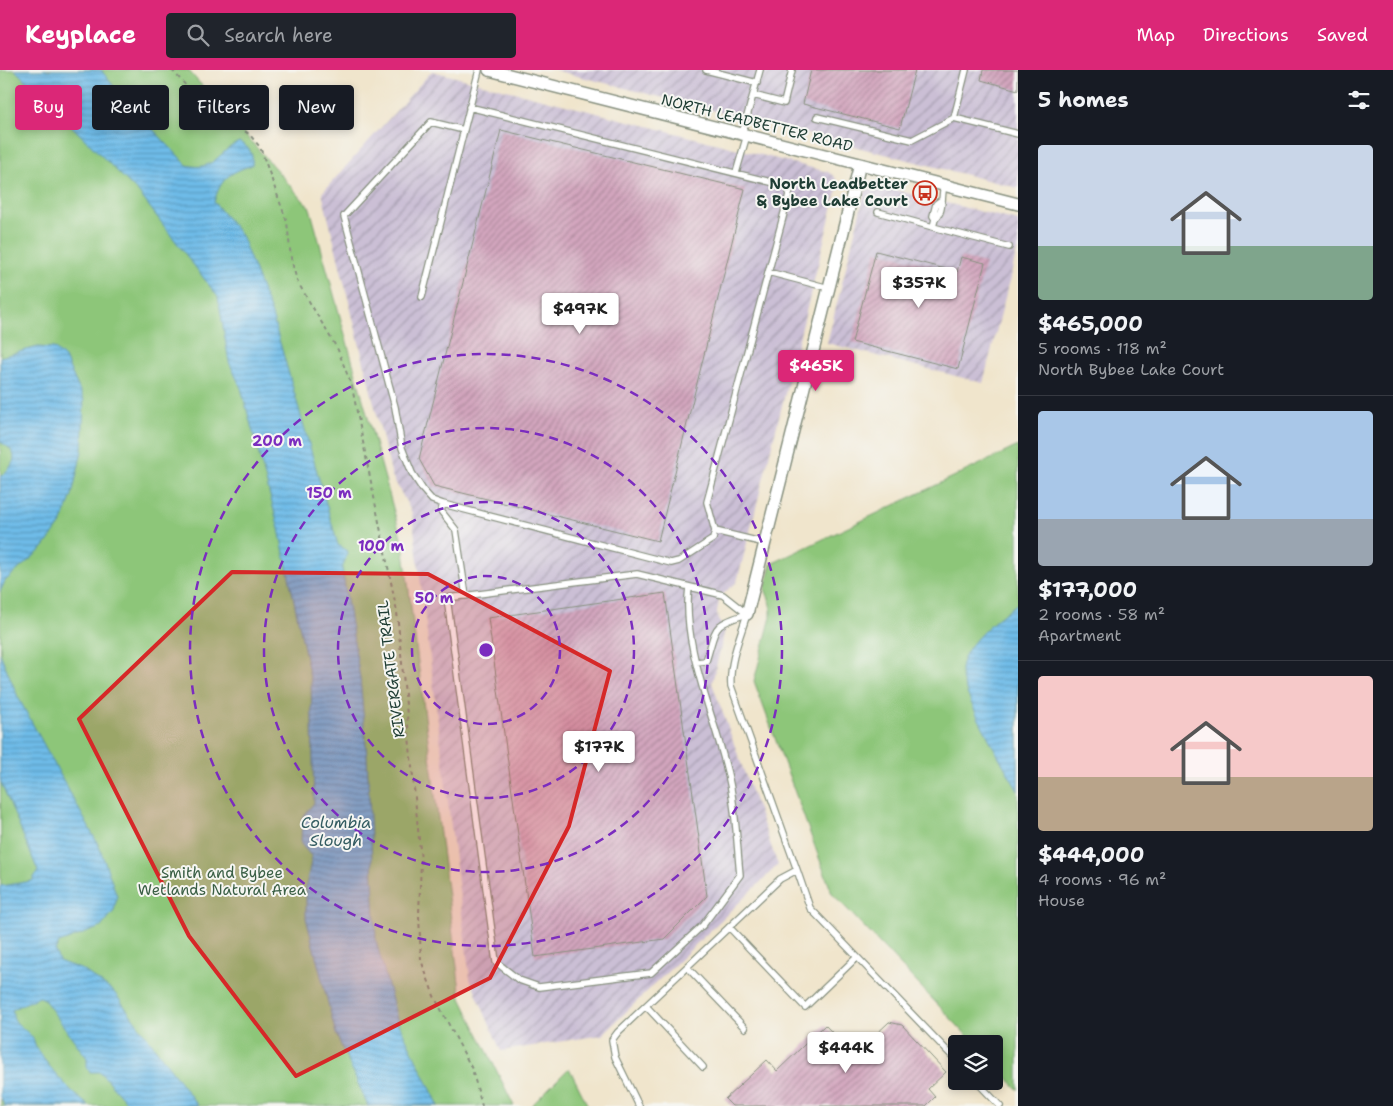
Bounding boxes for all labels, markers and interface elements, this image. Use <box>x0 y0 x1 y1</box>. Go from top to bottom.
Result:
search box <box>166 13 516 58</box>
text: Keyplace <box>25 19 136 51</box>
icon: search <box>184 21 212 49</box>
text: Search here <box>224 23 333 48</box>
text: Map <box>1137 23 1175 47</box>
text: Directions <box>1203 23 1289 47</box>
text: Saved <box>1317 23 1368 47</box>
chip: Buy <box>15 85 82 130</box>
chip: Rent <box>92 85 169 130</box>
chip: Filters <box>179 85 269 130</box>
chip: New <box>279 85 354 130</box>
text: 5 homes <box>1038 86 1129 114</box>
icon: filters <box>1345 86 1373 114</box>
street label: NORTH LEADBETTER ROAD <box>659 89 855 157</box>
place label: North Leadbetter & Bybee Lake Court <box>756 174 908 211</box>
icon: home <box>1161 178 1251 268</box>
bus stop icon: North Leadbetter & Bybee Lake Court <box>912 180 938 206</box>
pin: $357K <box>884 266 954 309</box>
text: $357K <box>892 272 946 293</box>
pin: $497K <box>545 292 615 335</box>
text: $497K <box>553 298 607 319</box>
text: $465,000 <box>1038 310 1143 338</box>
text: 5 rooms · 118 m² <box>1038 338 1167 359</box>
pin: $465K <box>781 350 851 392</box>
text: $465K <box>789 355 843 376</box>
text: North Bybee Lake Court <box>1038 359 1224 380</box>
text: 200 m <box>252 431 302 451</box>
icon: home <box>1161 443 1251 533</box>
text: 150 m <box>306 483 352 503</box>
text: 100 m <box>358 536 404 556</box>
text: $177,000 <box>1038 576 1137 604</box>
text: 50 m <box>415 588 454 608</box>
street label: RIVERGATE TRAIL <box>373 599 409 739</box>
text: 2 rooms · 58 m² <box>1038 604 1165 625</box>
text: Apartment <box>1038 625 1121 646</box>
centre of rings <box>477 641 495 659</box>
icon: home <box>1161 708 1251 798</box>
pin: $177K <box>564 730 634 773</box>
text: $177K <box>574 736 624 757</box>
water label: Columbia Slough <box>301 812 371 851</box>
text: $444,000 <box>1038 841 1144 869</box>
park label: Smith and Bybee Wetlands Natural Area <box>138 863 307 900</box>
text: 4 rooms · 96 m² <box>1038 869 1166 890</box>
text: House <box>1038 890 1085 911</box>
pin: $444K <box>811 1032 881 1074</box>
map controls <box>948 1035 1003 1090</box>
button: layers <box>948 1035 1003 1090</box>
text: $444K <box>818 1037 874 1058</box>

